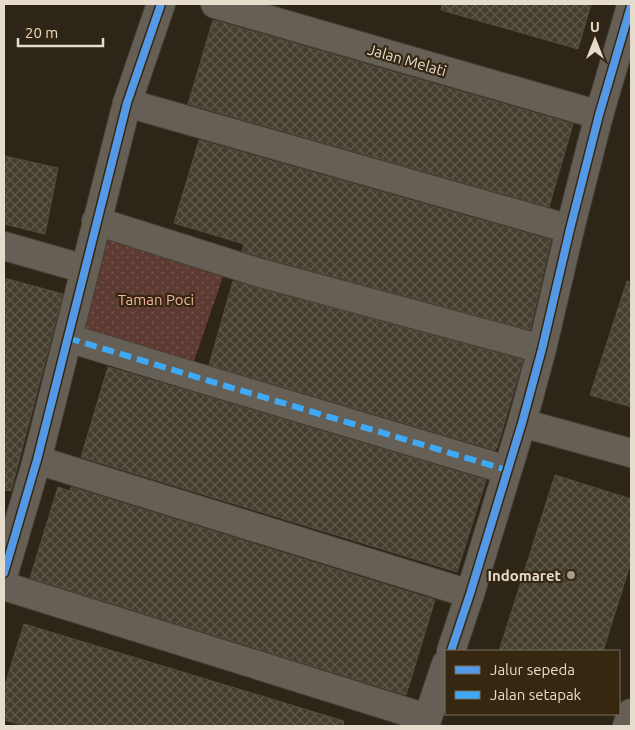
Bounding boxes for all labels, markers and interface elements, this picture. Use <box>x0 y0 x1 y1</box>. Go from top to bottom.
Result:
scale bar <box>18 15 102 47</box>
north arrow <box>570 15 620 65</box>
text: U <box>590 19 600 35</box>
text: 20 m <box>25 24 58 41</box>
street label: Jalan Melati <box>366 41 448 79</box>
park label: Taman Poci <box>118 291 194 308</box>
place label: Indomaret <box>487 567 562 584</box>
marker: Indomaret <box>565 569 577 581</box>
legend <box>445 650 620 715</box>
text: Jalur sepeda <box>490 661 575 678</box>
text: Jalan setapak <box>490 686 582 703</box>

